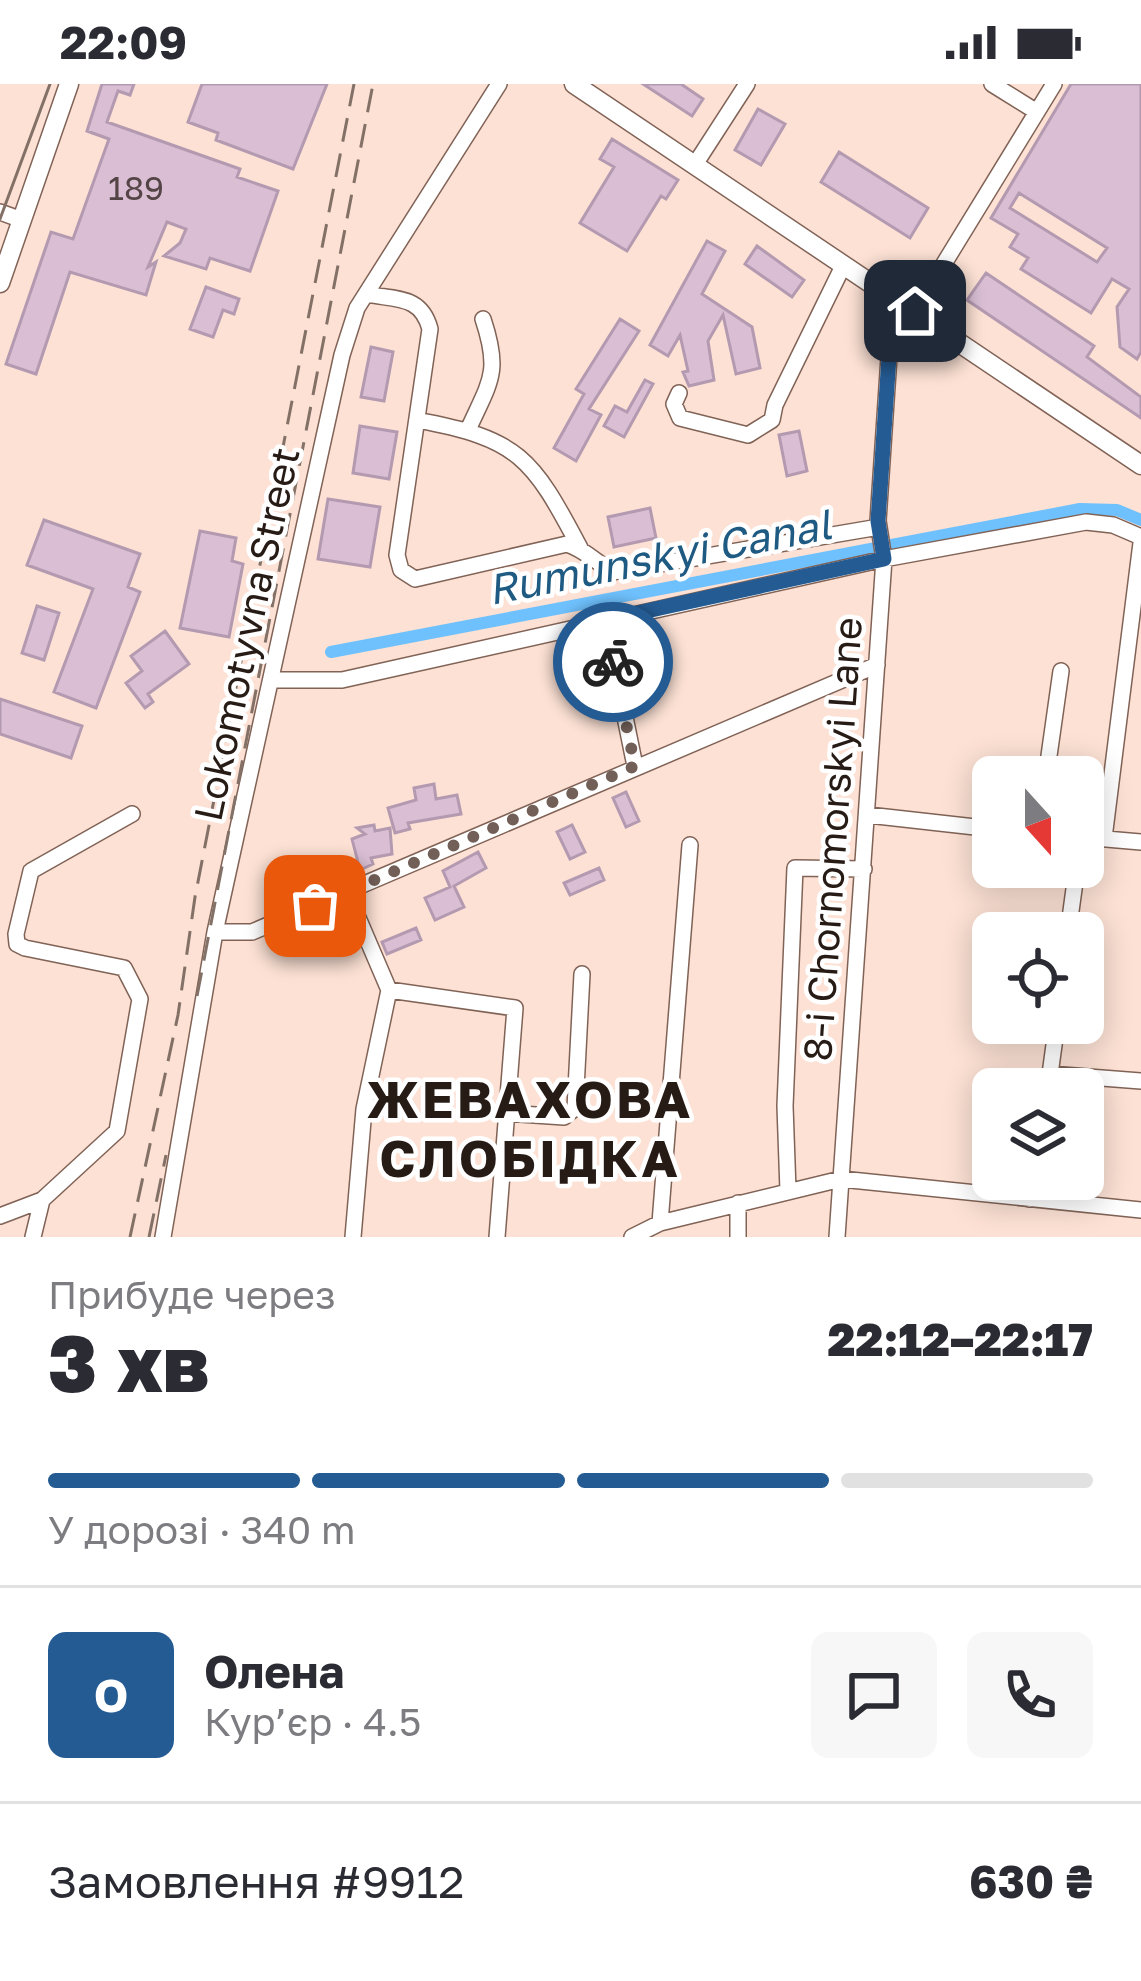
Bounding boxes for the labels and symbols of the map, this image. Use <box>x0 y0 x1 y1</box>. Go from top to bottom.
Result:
house number: 189 <box>108 168 164 207</box>
pin <box>864 260 966 362</box>
street label: Lokomotyvna Street <box>183 443 309 825</box>
water label: Rumunskyi Canal <box>483 498 836 614</box>
courier <box>553 602 673 722</box>
street label: 8-i Chornomorskyi Lane <box>793 615 871 1063</box>
north arrow <box>972 756 1104 888</box>
pin <box>264 855 366 957</box>
district label: ЖЕВАХОВА СЛОБІДКА <box>367 1068 693 1188</box>

